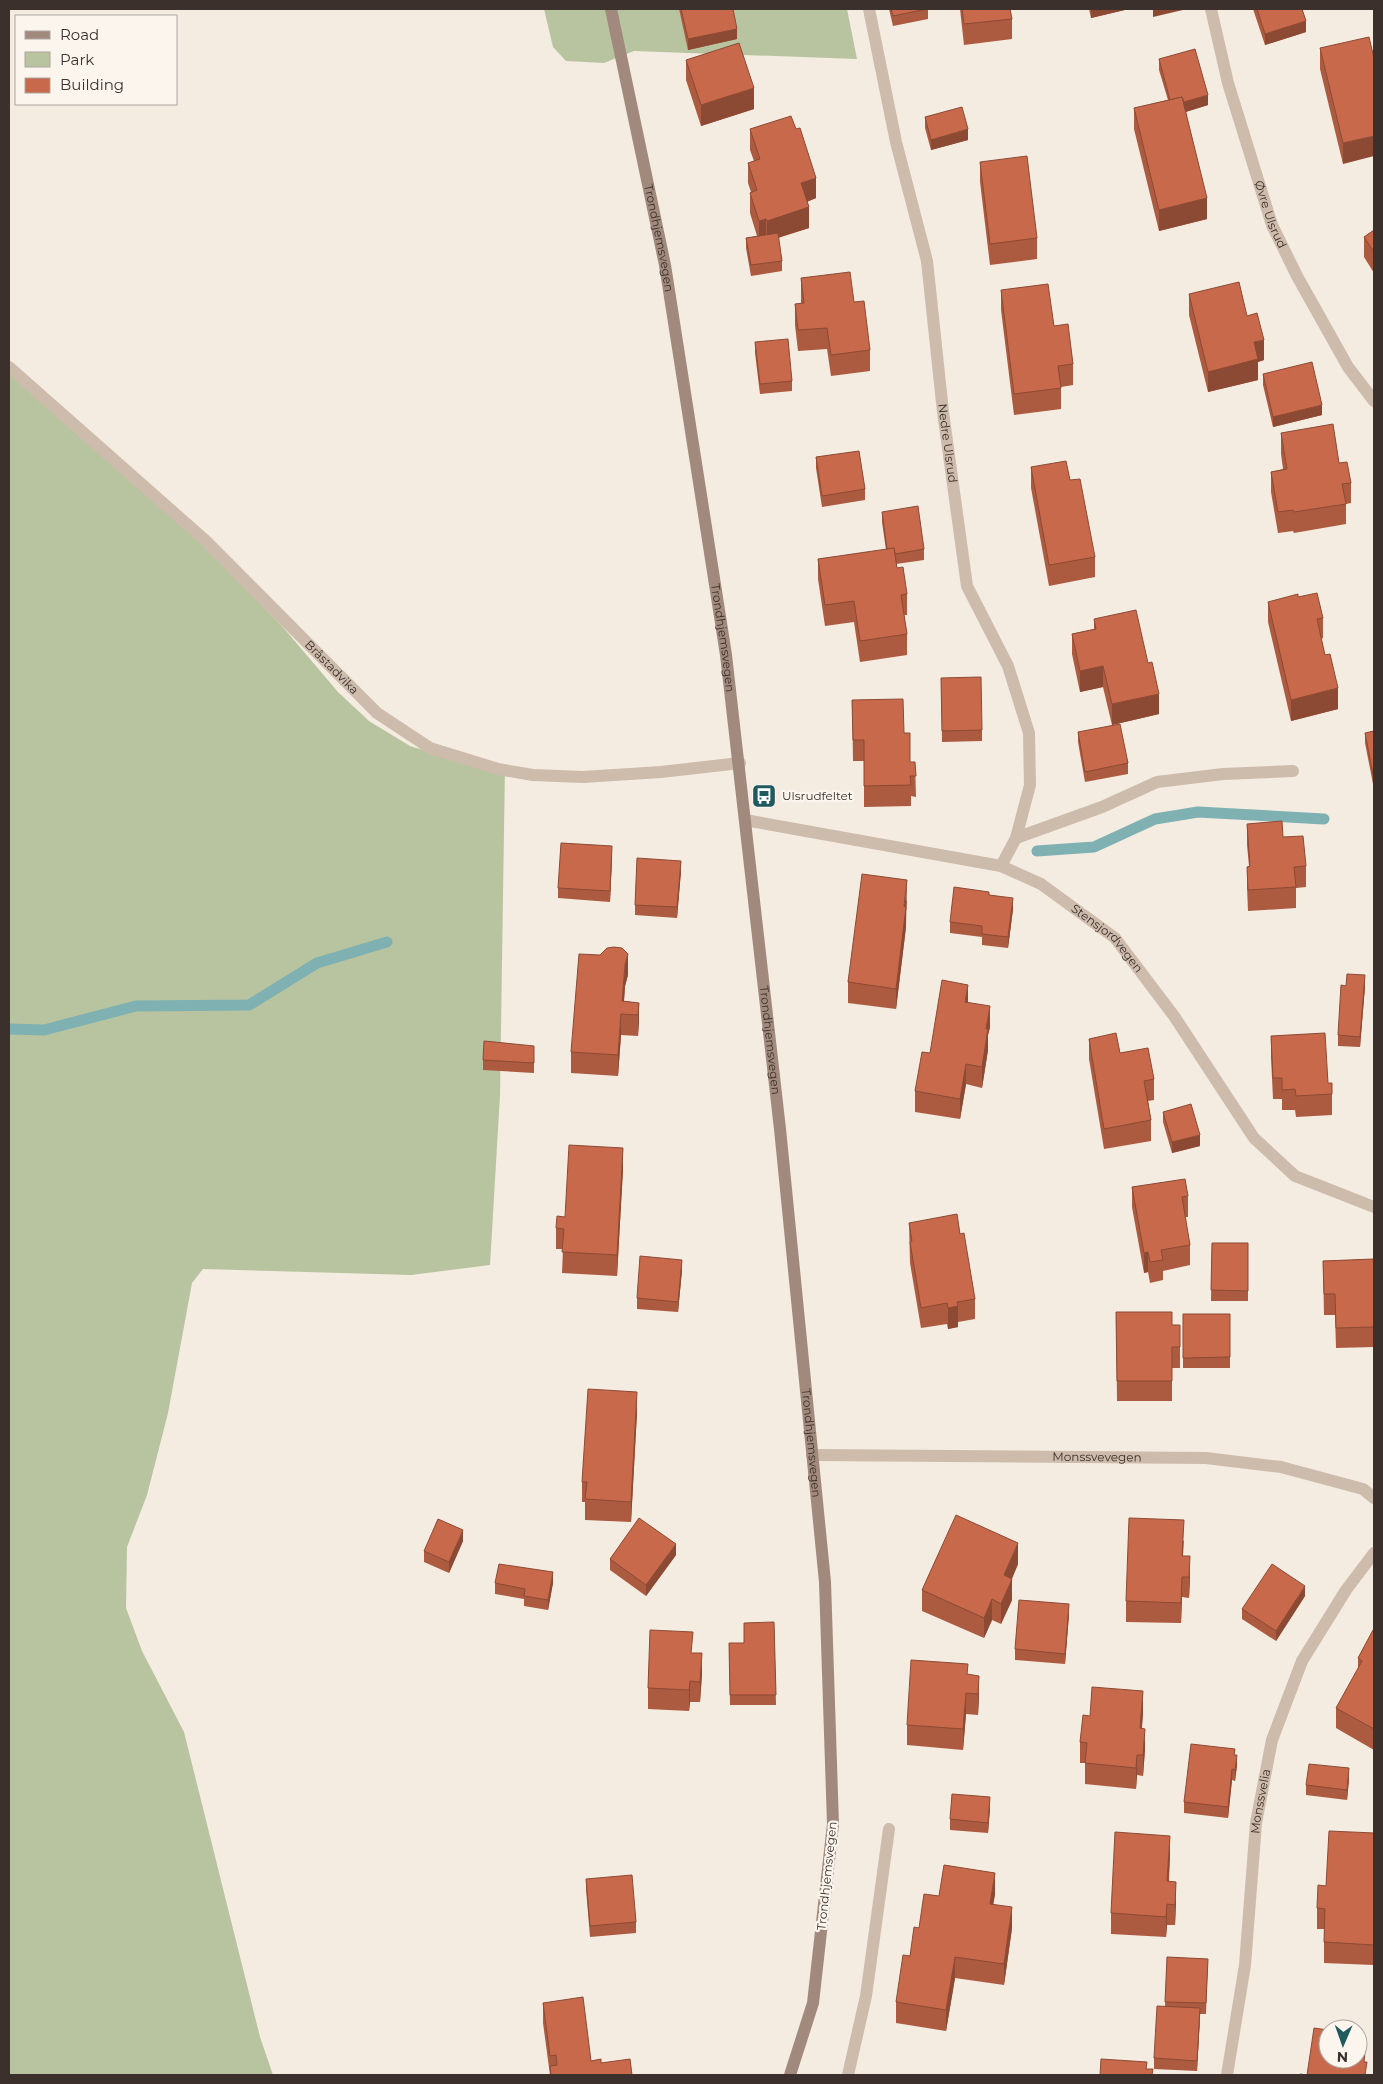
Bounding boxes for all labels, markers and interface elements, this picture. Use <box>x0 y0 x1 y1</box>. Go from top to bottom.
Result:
legend <box>15 15 178 105</box>
text: Road <box>60 25 99 44</box>
text: Park <box>60 50 94 69</box>
text: Building <box>60 75 124 94</box>
street label: Øvre Ulsrud <box>1252 178 1290 251</box>
street label: Trondhjemsvegen <box>641 183 677 293</box>
street label: Nedre Ulsrud <box>935 403 961 484</box>
street label: Trondhjemsvegen <box>708 582 738 693</box>
street label: Bråstadvika <box>302 637 362 697</box>
bus stop icon: Ulsrudfeltet <box>751 783 777 809</box>
place label: Ulsrudfeltet <box>782 788 853 803</box>
street label: Stensjordvegen <box>1068 901 1146 975</box>
street label: Trondhjemsvegen <box>757 985 784 1095</box>
street label: Trondhjemsvegen <box>799 1388 825 1498</box>
street label: Monssvevegen <box>1052 1449 1142 1465</box>
street label: Monssvelia <box>1247 1767 1273 1834</box>
street label: Trondhjemsvegen <box>813 1821 840 1931</box>
north arrow <box>1318 2019 1368 2069</box>
text: N <box>1337 2048 1349 2066</box>

